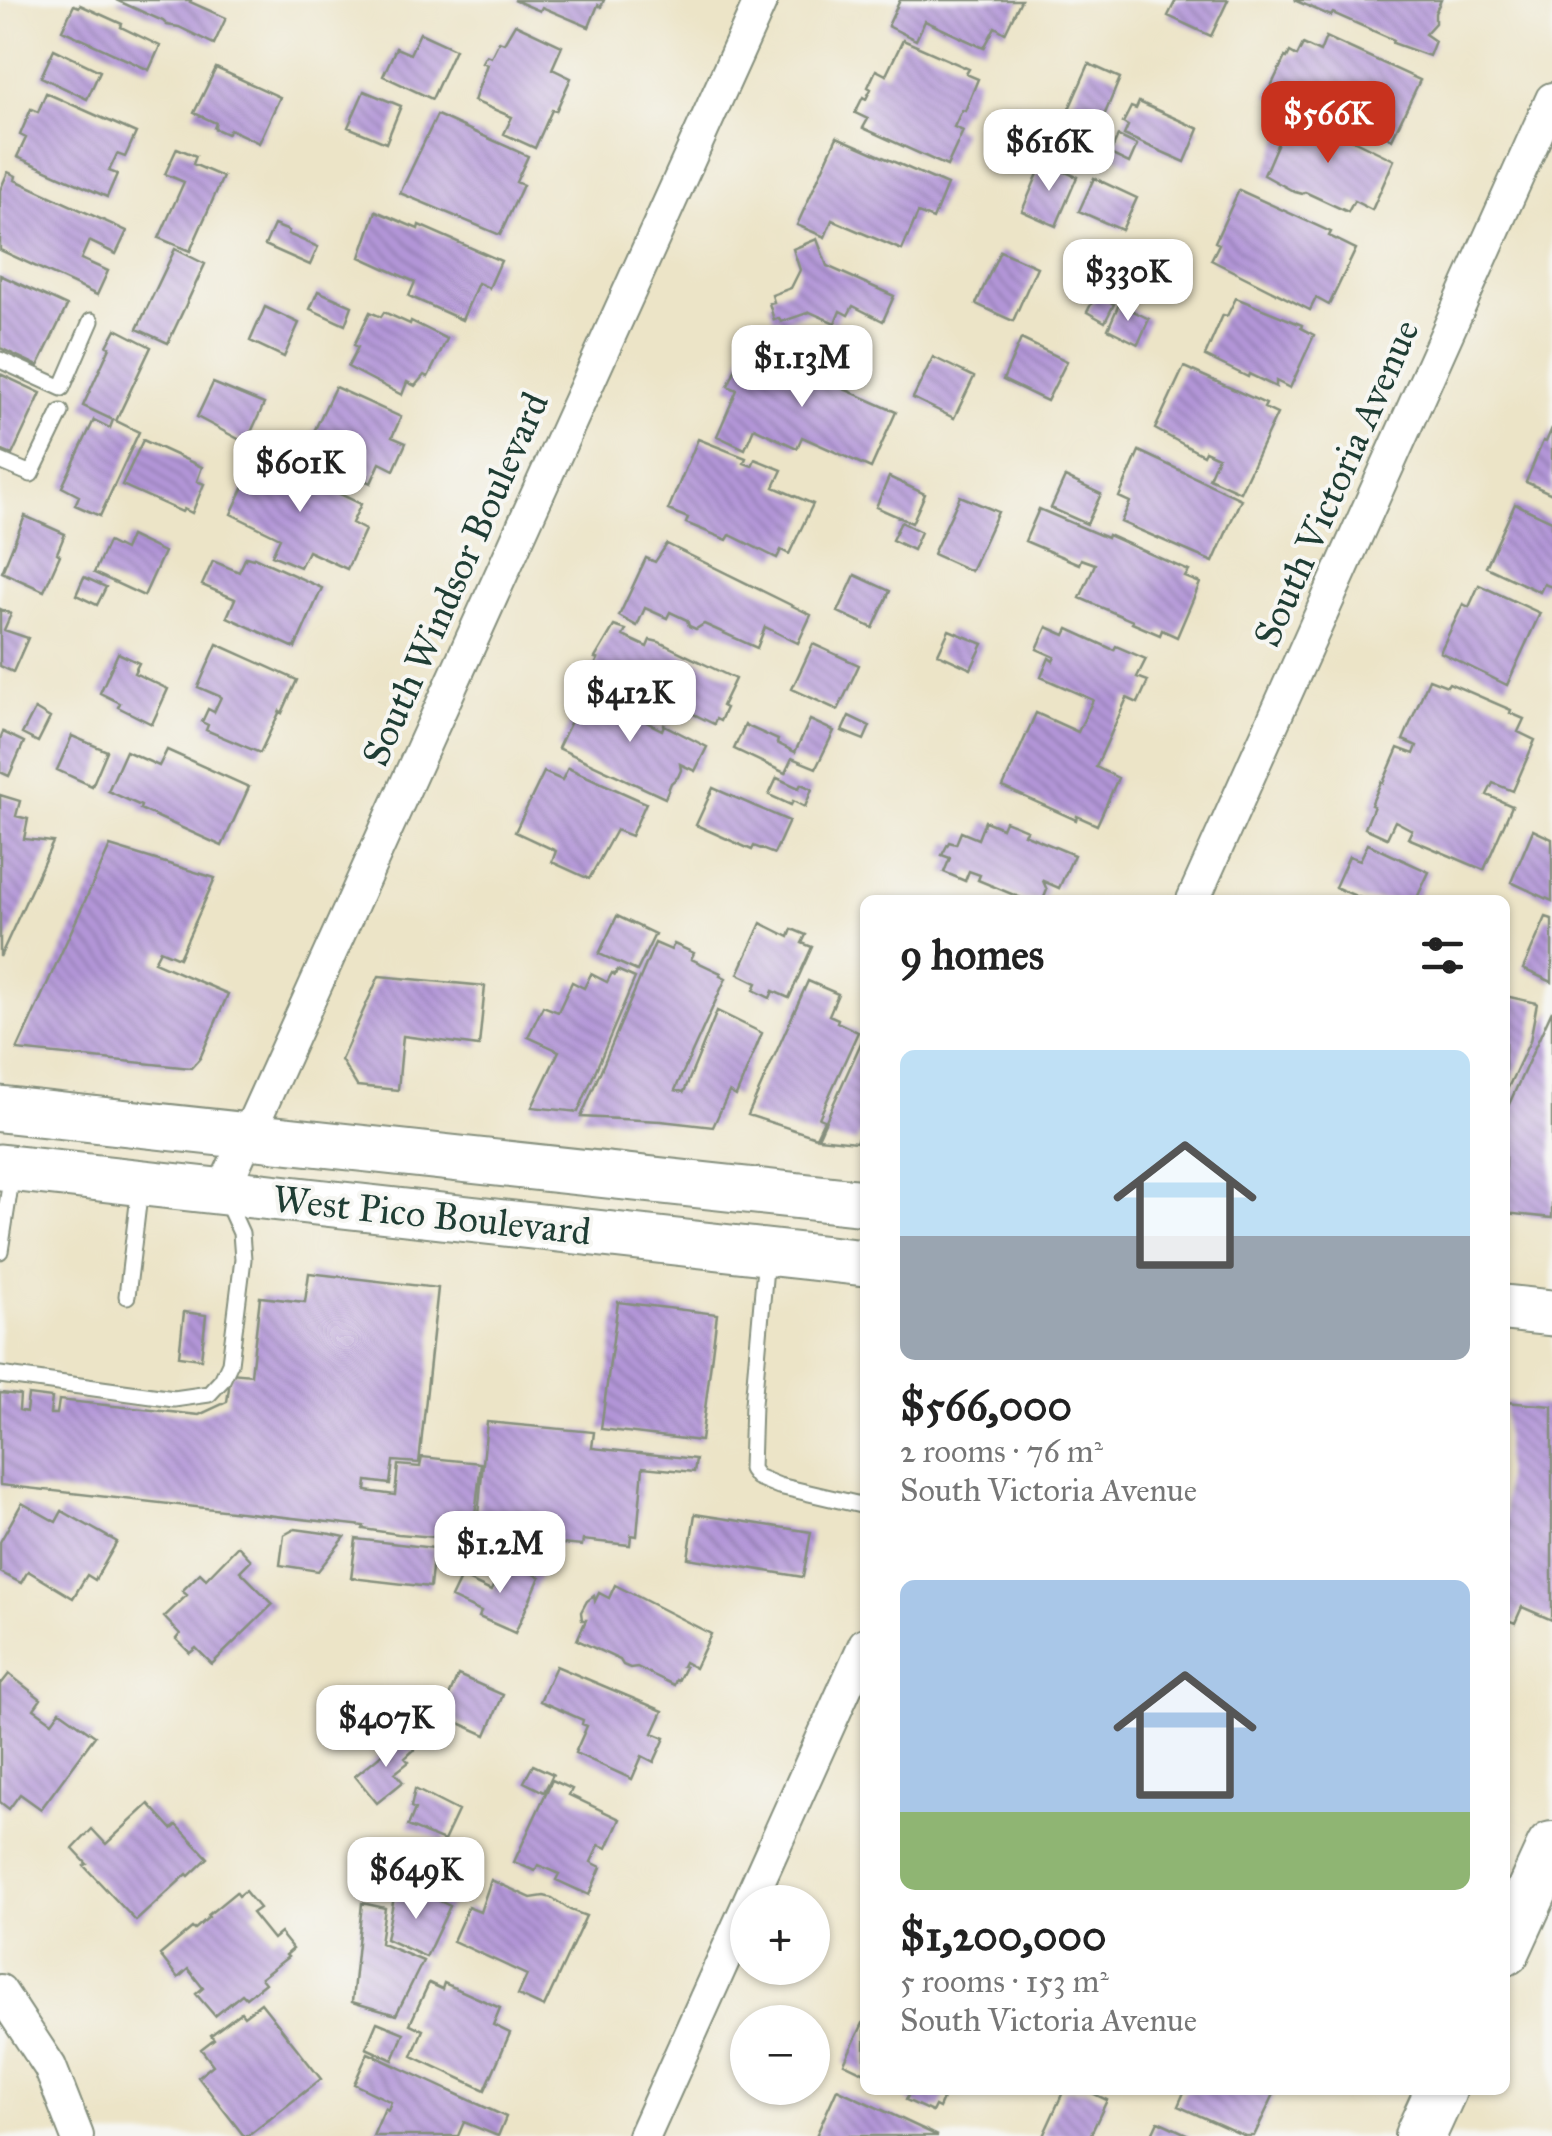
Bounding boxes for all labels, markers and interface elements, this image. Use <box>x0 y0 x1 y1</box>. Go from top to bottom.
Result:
pin: $566K <box>1258 81 1398 166</box>
text: $566K <box>1283 94 1373 133</box>
pin: $616K <box>979 109 1119 194</box>
text: $616K <box>1005 122 1093 161</box>
pin: $330K <box>1058 239 1198 324</box>
text: $330K <box>1085 252 1171 291</box>
street label: South Victoria Avenue <box>1243 312 1429 654</box>
pin: $1.13M <box>721 325 883 410</box>
text: $1.13M <box>754 338 850 377</box>
street label: South Windsor Boulevard <box>352 385 558 773</box>
pin: $601K <box>230 430 370 515</box>
text: $601K <box>255 443 345 482</box>
pin: $412K <box>560 660 700 745</box>
text: $412K <box>586 673 674 712</box>
icon: filters <box>1415 928 1470 983</box>
text: 9 homes <box>900 929 1044 981</box>
icon: home <box>1095 1115 1275 1295</box>
street label: West Pico Boulevard <box>271 1175 593 1255</box>
text: $566,000 <box>900 1380 1072 1432</box>
text: 2 rooms · 76 m² <box>900 1432 1103 1471</box>
text: South Victoria Avenue <box>900 1471 1197 1510</box>
pin: $1.2M <box>430 1511 570 1596</box>
text: $1.2M <box>456 1524 544 1563</box>
icon: home <box>1095 1645 1275 1825</box>
pin: $407K <box>316 1685 456 1770</box>
text: $407K <box>338 1698 434 1737</box>
pin: $649K <box>346 1837 486 1922</box>
text: $649K <box>369 1850 463 1889</box>
map controls <box>730 1885 830 2105</box>
button: + <box>730 1885 830 1985</box>
text: $1,200,000 <box>900 1910 1106 1962</box>
text: 5 rooms · 153 m² <box>900 1962 1109 2001</box>
text: South Victoria Avenue <box>900 2001 1197 2040</box>
button: − <box>730 2005 830 2105</box>

